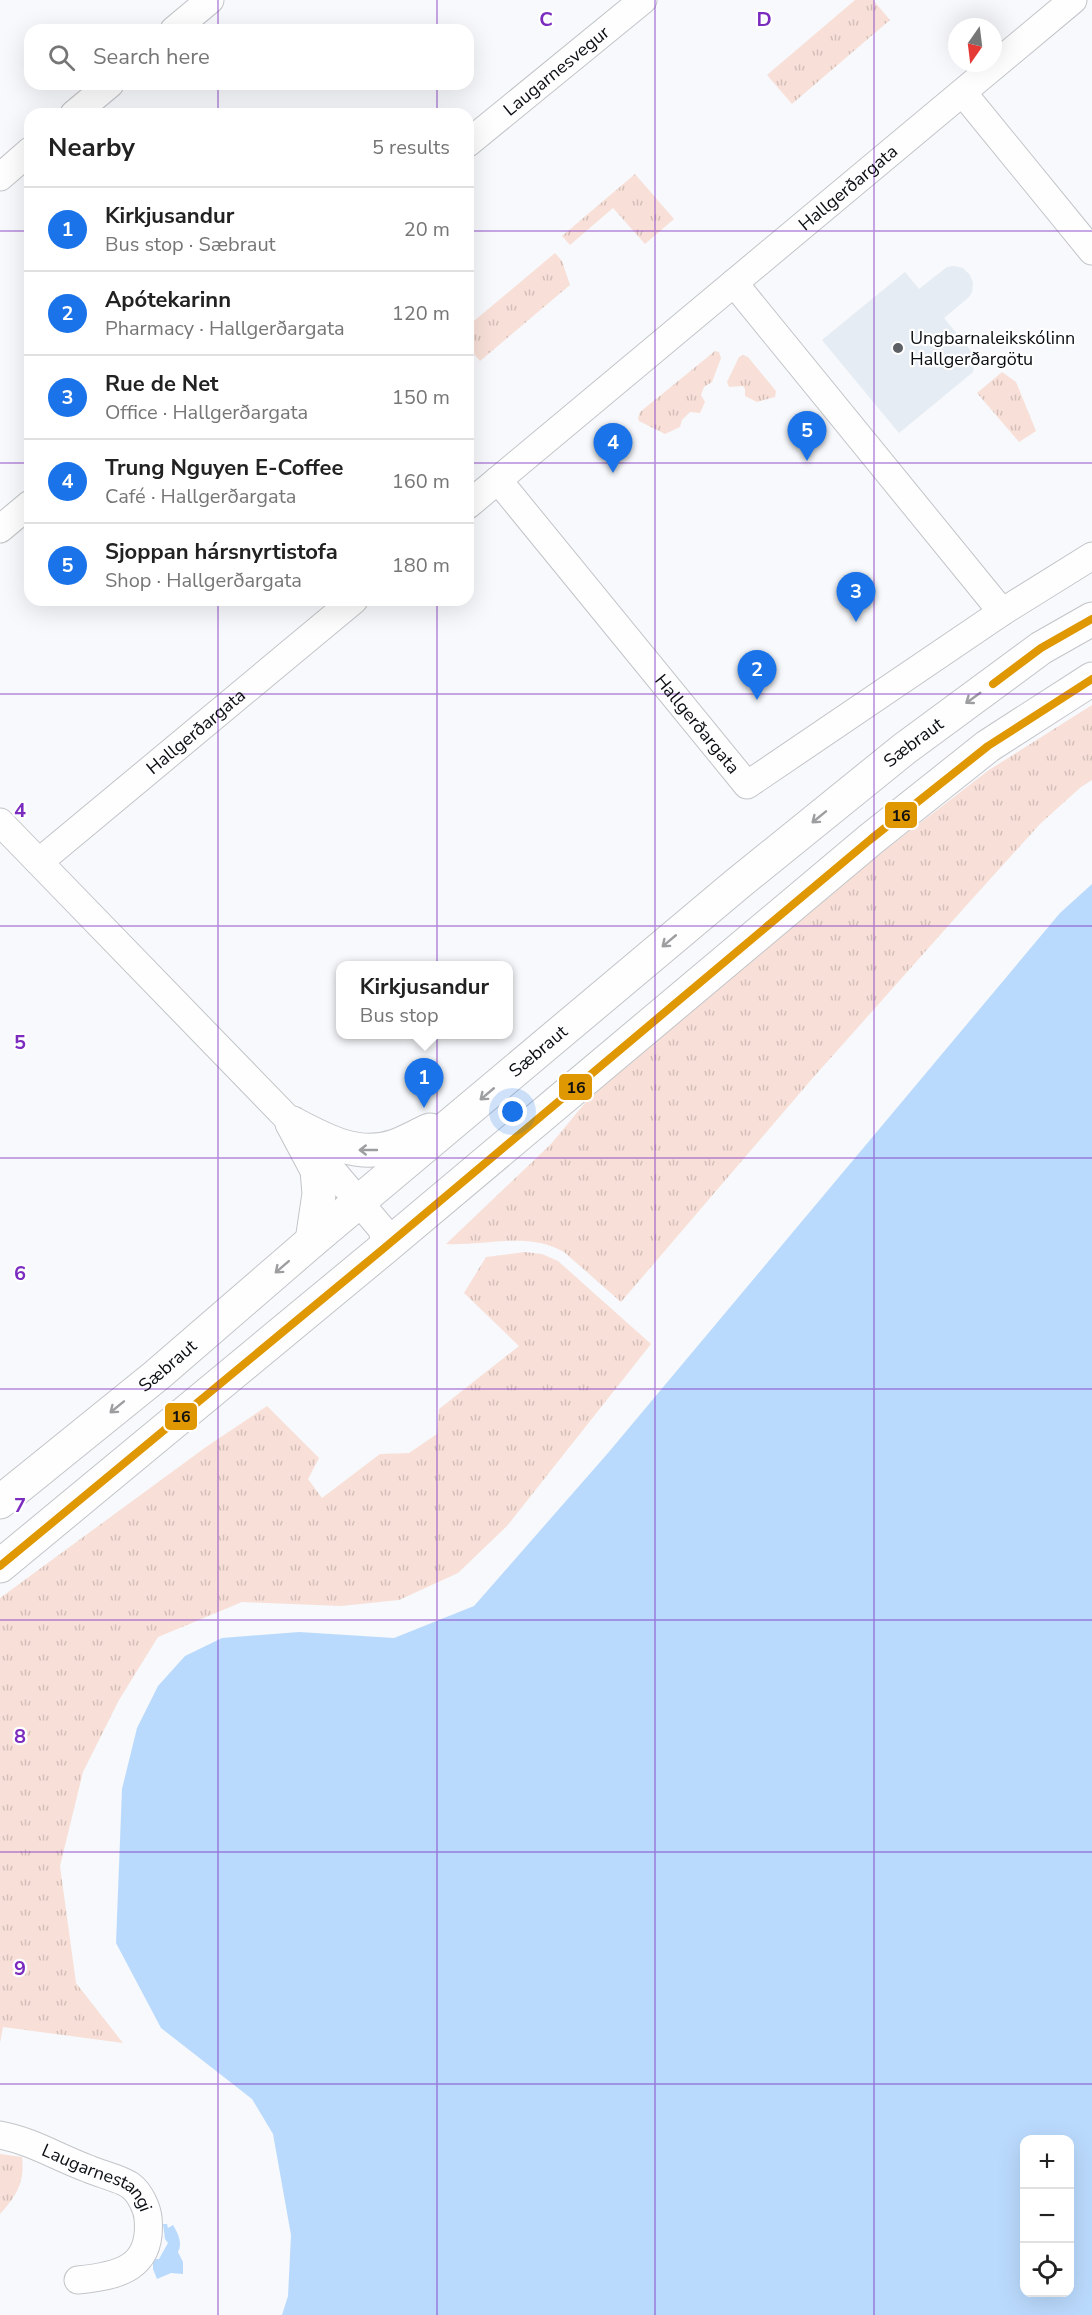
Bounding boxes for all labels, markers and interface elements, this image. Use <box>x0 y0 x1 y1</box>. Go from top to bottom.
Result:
text: C <box>539 6 553 33</box>
text: D <box>756 6 772 33</box>
north arrow <box>948 18 1002 72</box>
street label: Laugarnesvegur <box>498 20 615 121</box>
search box <box>24 24 474 90</box>
icon: search <box>45 41 78 74</box>
text: Search here <box>93 42 210 72</box>
text: Nearby <box>48 130 135 165</box>
text: 5 results <box>372 134 450 161</box>
street label: Hallgerðargata <box>793 139 903 236</box>
text: Kirkjusandur <box>105 201 234 231</box>
text: 1 <box>62 216 74 243</box>
text: 20 m <box>404 216 450 243</box>
text: Bus stop · Sæbraut <box>105 231 276 258</box>
text: Apótekarinn <box>105 285 231 315</box>
text: 2 <box>62 300 74 327</box>
text: 120 m <box>392 300 450 327</box>
text: Pharmacy · Hallgerðargata <box>105 315 345 342</box>
place label: Ungbarnaleikskólinn Hallgerðargötu <box>910 326 1075 371</box>
marker: Ungbarnaleikskólinn Hallgerðargötu <box>891 341 905 355</box>
text: Rue de Net <box>105 369 219 399</box>
text: 3 <box>62 384 74 411</box>
text: 150 m <box>392 384 450 411</box>
text: Office · Hallgerðargata <box>105 399 308 426</box>
pin: 5 <box>788 412 826 461</box>
pin: 4 <box>594 424 632 473</box>
text: Trung Nguyen E-Coffee <box>105 453 343 483</box>
text: 4 <box>62 468 74 495</box>
text: 160 m <box>392 468 450 495</box>
text: Café · Hallgerðargata <box>105 483 296 510</box>
text: Sjoppan hársnyrtistofa <box>105 537 338 567</box>
text: 5 <box>62 552 74 579</box>
text: 180 m <box>392 552 450 579</box>
text: Shop · Hallgerðargata <box>105 567 302 594</box>
pin: 3 <box>836 572 876 622</box>
pin: 2 <box>738 650 777 700</box>
street label: Hallgerðargata <box>649 669 745 779</box>
street label: Hallgerðargata <box>141 683 251 780</box>
one-way arrow <box>966 692 982 704</box>
street label: Sæbraut <box>878 712 949 773</box>
text: 4 <box>14 797 26 824</box>
line badge: 16 <box>884 801 918 829</box>
text: 16 <box>891 805 911 827</box>
one-way arrow <box>812 811 828 824</box>
one-way arrow <box>661 935 677 948</box>
popup <box>336 961 513 1039</box>
text: Kirkjusandur <box>360 972 489 1002</box>
text: Bus stop <box>360 1002 439 1029</box>
street label: Sæbraut <box>504 1019 573 1083</box>
text: 5 <box>14 1029 26 1056</box>
pin: 1 <box>404 1058 444 1108</box>
line badge: 16 <box>558 1073 593 1101</box>
text: 16 <box>566 1077 586 1099</box>
one-way arrow <box>480 1087 496 1100</box>
your location <box>498 1097 527 1126</box>
one-way arrow <box>359 1144 378 1156</box>
text: 6 <box>14 1260 26 1287</box>
one-way arrow <box>275 1260 290 1274</box>
street label: Sæbraut <box>133 1334 202 1397</box>
one-way arrow <box>110 1401 126 1414</box>
line badge: 16 <box>164 1402 198 1431</box>
text: 16 <box>171 1406 191 1428</box>
text: 7 <box>14 1492 26 1519</box>
text: 8 <box>14 1723 26 1750</box>
text: 9 <box>14 1955 26 1982</box>
map controls <box>1020 2135 1074 2297</box>
button: + <box>1020 2135 1074 2189</box>
street label: Laugarnestangi <box>38 2138 158 2215</box>
button: − <box>1020 2189 1074 2243</box>
button: locate <box>1020 2243 1074 2297</box>

